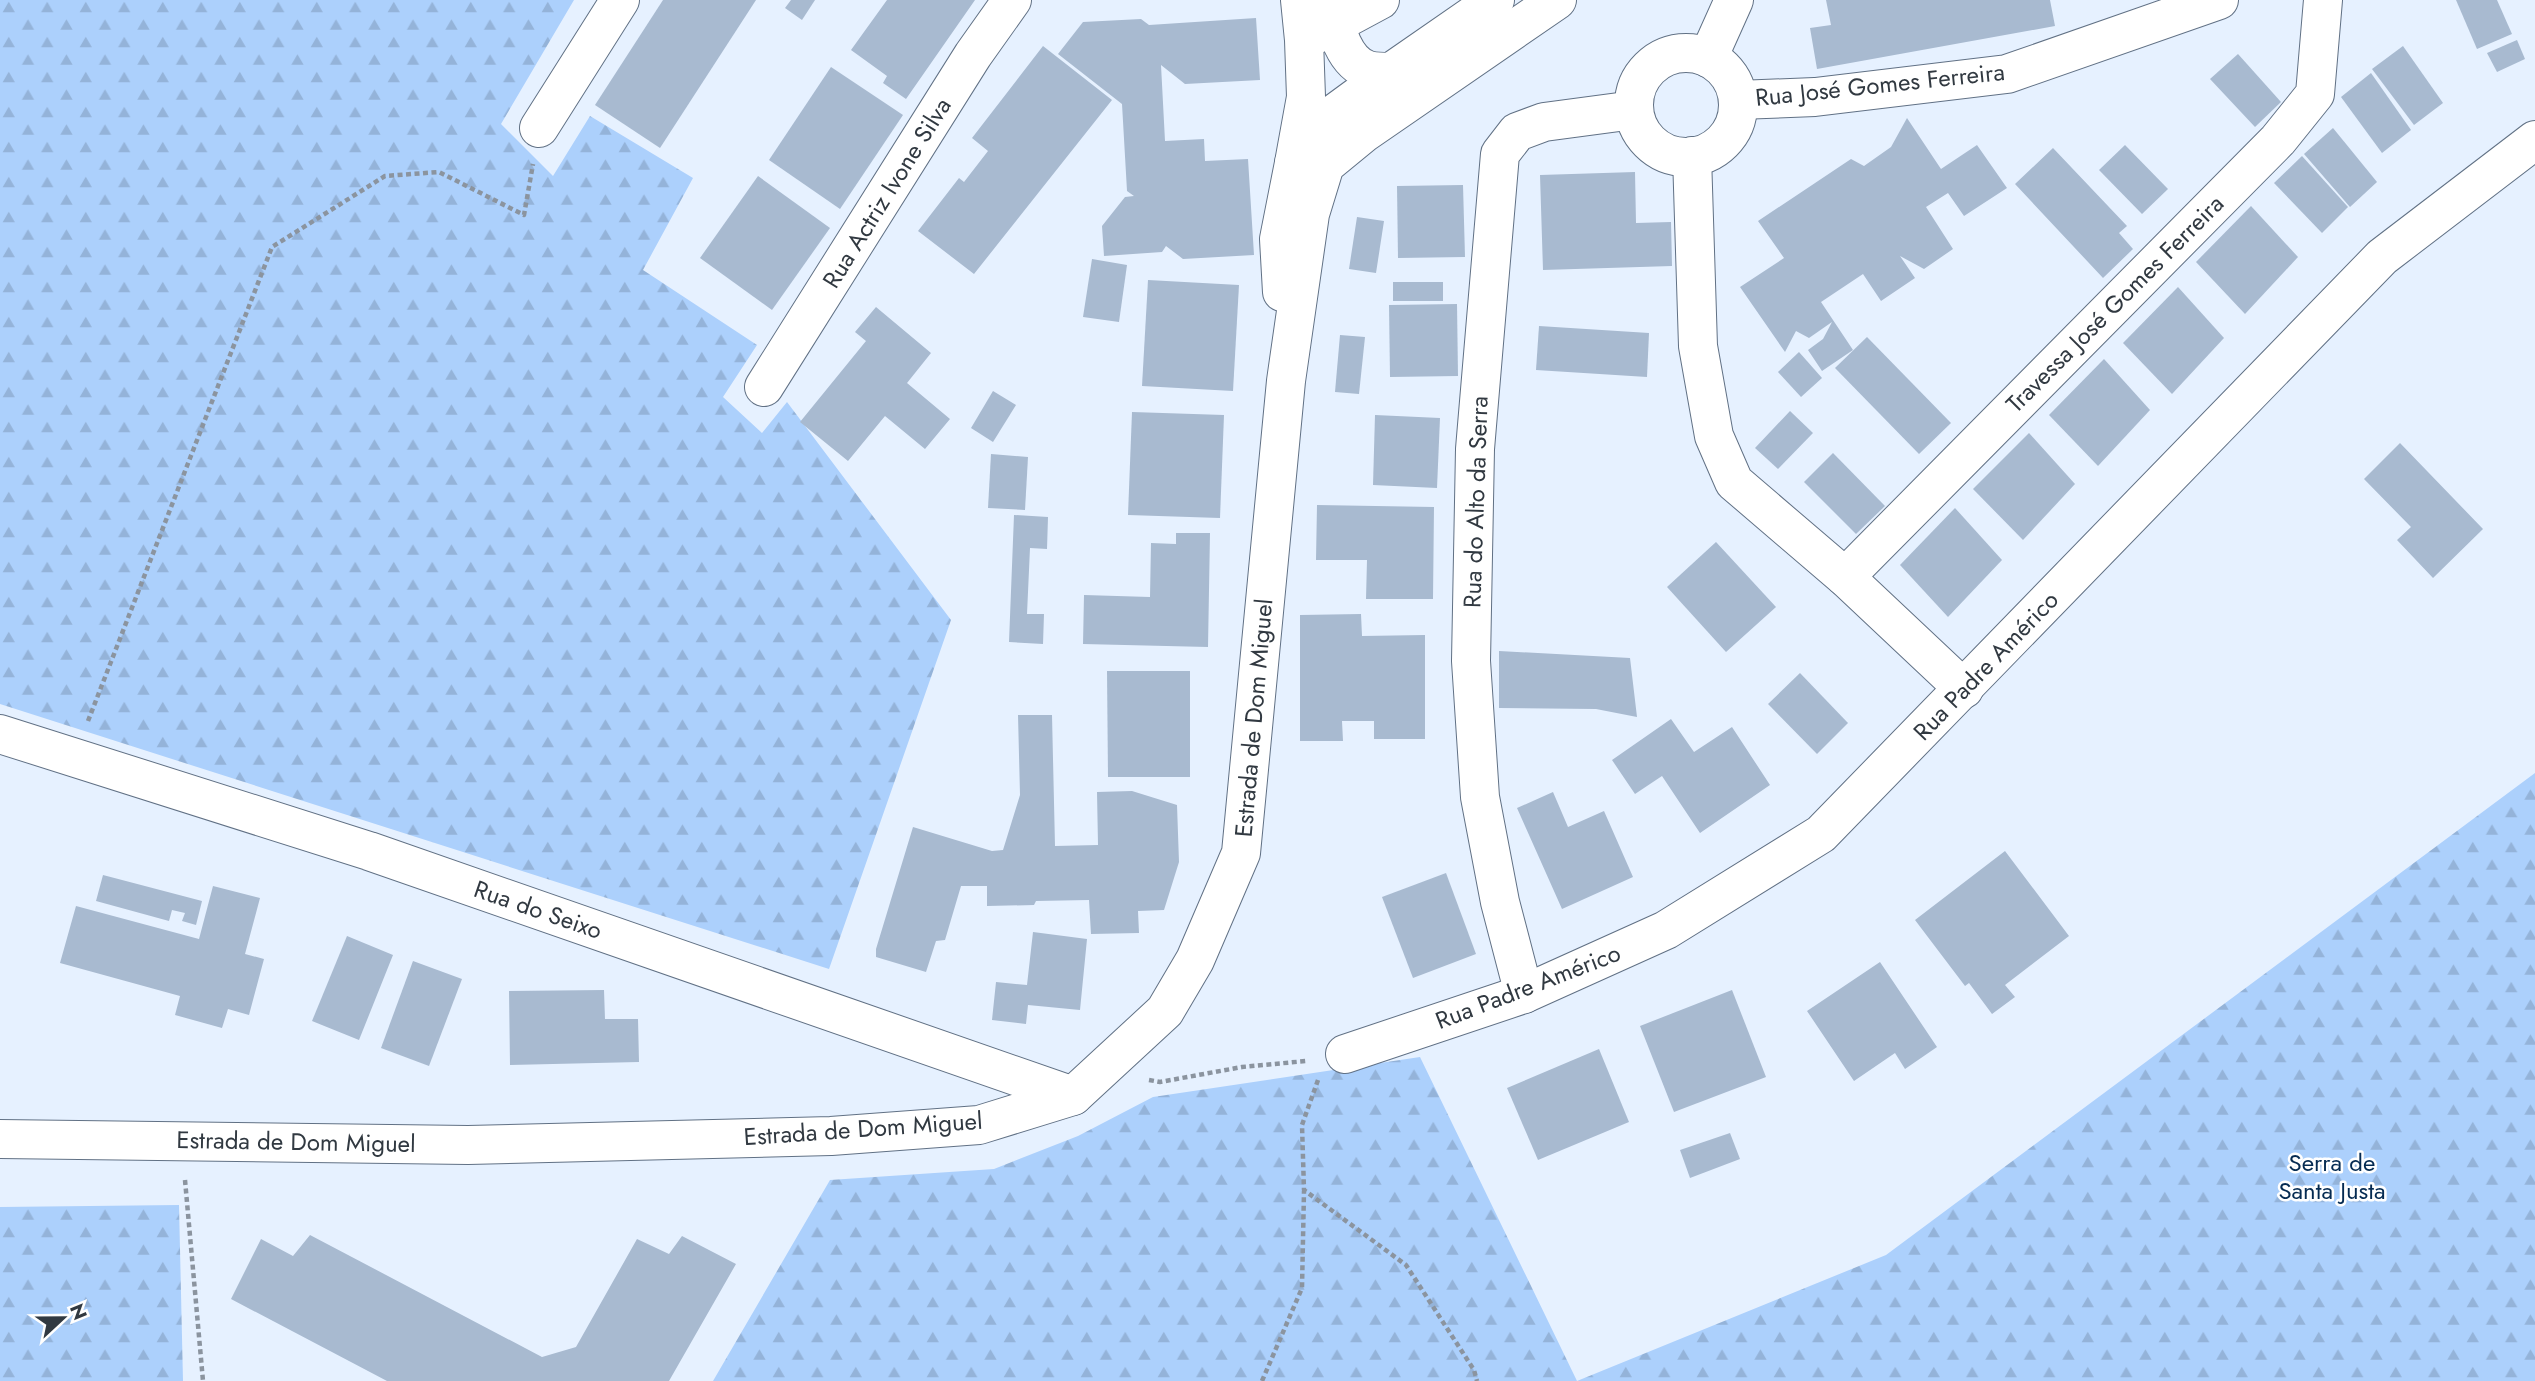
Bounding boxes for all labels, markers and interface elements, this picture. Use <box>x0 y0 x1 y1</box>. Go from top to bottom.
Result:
street label: Rua José Gomes Ferreira <box>1753 54 2006 115</box>
street label: Rua Actriz Ivone Silva <box>814 91 959 295</box>
street label: Travessa José Gomes Ferreira <box>1998 187 2231 420</box>
street label: Rua do Alto da Serra <box>1454 395 1497 609</box>
street label: Rua Padre Américo <box>1905 583 2066 748</box>
street label: Estrada de Dom Miguel <box>1226 597 1281 839</box>
street label: Rua do Seixo <box>469 871 607 948</box>
street label: Rua Padre Américo <box>1430 935 1626 1038</box>
street label: Estrada de Dom Miguel <box>742 1103 984 1154</box>
street label: Estrada de Dom Miguel <box>176 1122 416 1161</box>
park label: Serra de Santa Justa <box>2278 1145 2386 1208</box>
north arrow <box>28 1283 98 1353</box>
text: N <box>63 1300 94 1324</box>

